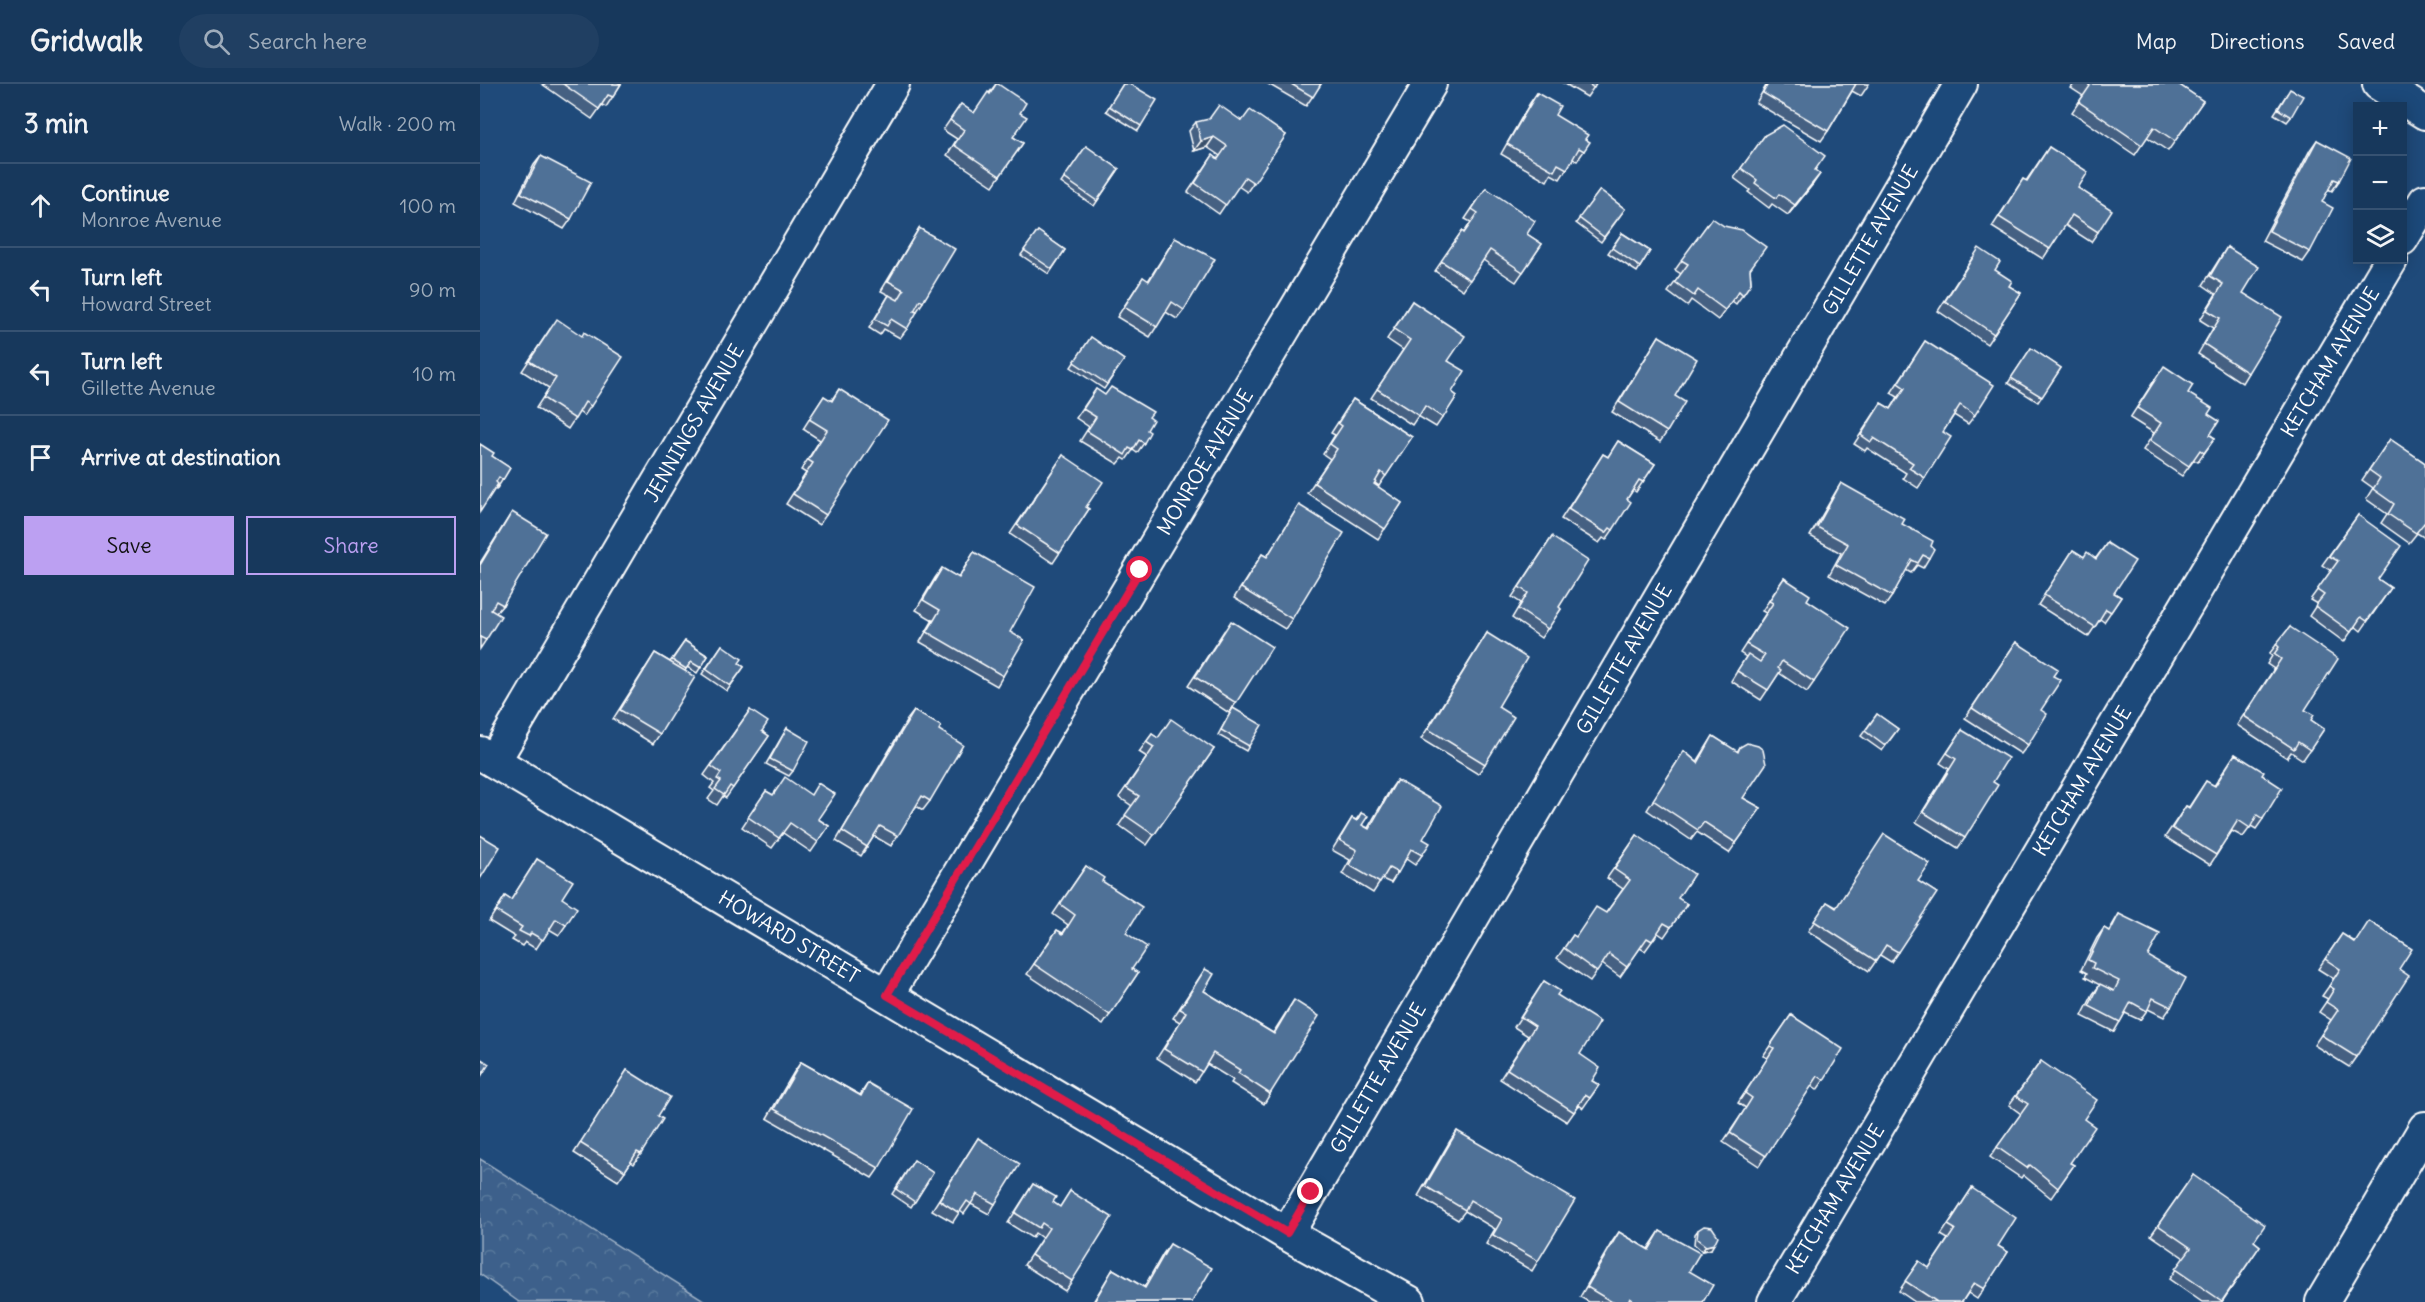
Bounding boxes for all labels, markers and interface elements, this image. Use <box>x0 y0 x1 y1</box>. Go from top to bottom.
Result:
search box <box>179 14 599 68</box>
text: Gridwalk <box>30 23 143 59</box>
icon: search <box>200 25 233 58</box>
text: Search here <box>248 27 367 55</box>
text: Map <box>2136 28 2177 55</box>
text: Directions <box>2210 28 2304 55</box>
text: Saved <box>2337 28 2395 55</box>
map controls <box>2353 102 2407 264</box>
button: + <box>2353 102 2407 156</box>
text: 3 min <box>24 107 89 140</box>
text: Walk · 200 m <box>339 111 456 136</box>
button: − <box>2353 156 2407 210</box>
street label: GILLETTE AVENUE <box>1816 160 1923 320</box>
text: Continue <box>81 179 170 207</box>
icon: ahead <box>24 189 57 222</box>
text: 100 m <box>399 193 456 218</box>
text: Monroe Avenue <box>81 207 222 232</box>
button: layers <box>2353 210 2407 264</box>
text: Turn left <box>81 263 162 291</box>
icon: left <box>24 273 57 306</box>
text: 90 m <box>409 277 456 302</box>
street label: KETCHAM AVENUE <box>2275 282 2384 441</box>
text: Howard Street <box>81 291 212 316</box>
street label: JENNINGS AVENUE <box>638 339 749 506</box>
text: Turn left <box>81 347 162 375</box>
icon: left <box>24 357 57 390</box>
text: 10 m <box>413 361 456 386</box>
text: Gillette Avenue <box>81 375 216 400</box>
street label: MONROE AVENUE <box>1151 384 1258 539</box>
icon: arrive <box>24 441 57 474</box>
text: Arrive at destination <box>81 443 281 471</box>
button: Save <box>24 516 234 575</box>
button: Share <box>246 516 456 575</box>
route start <box>1126 556 1152 582</box>
street label: GILLETTE AVENUE <box>1570 579 1677 739</box>
street label: KETCHAM AVENUE <box>2027 701 2136 860</box>
street label: HOWARD STREET <box>714 885 864 989</box>
street label: GILLETTE AVENUE <box>1324 998 1431 1158</box>
street label: KETCHAM AVENUE <box>1780 1119 1889 1278</box>
route end <box>1297 1178 1323 1204</box>

